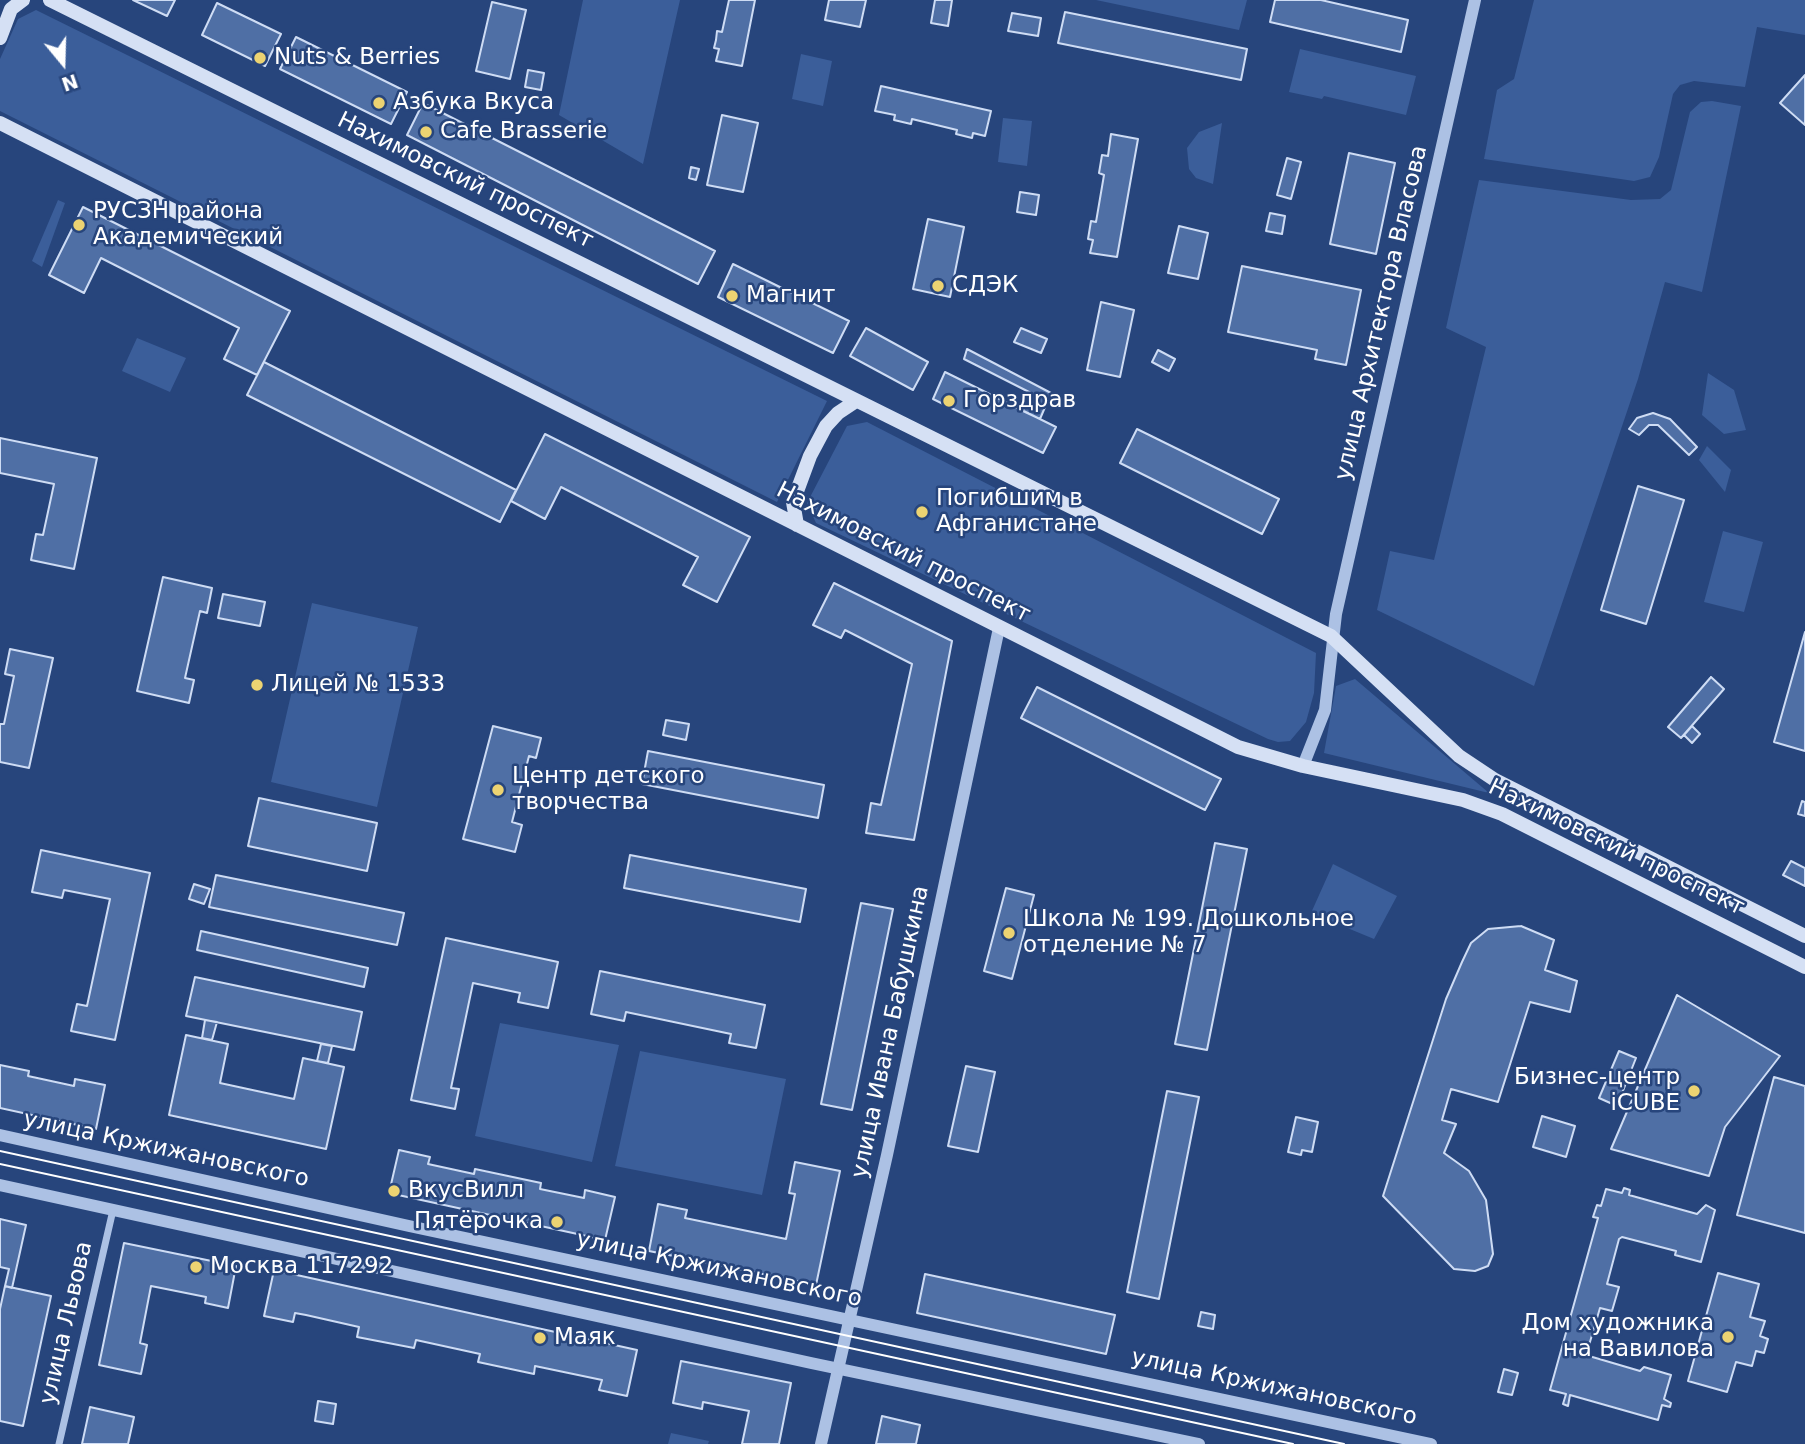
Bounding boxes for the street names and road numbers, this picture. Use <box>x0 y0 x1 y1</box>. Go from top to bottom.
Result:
street label: Нахимовский проспект <box>332 107 598 255</box>
street label: улица Архитектора Власова <box>1330 143 1434 483</box>
street label: Нахимовский проспект <box>771 477 1035 629</box>
street label: Нахимовский проспект <box>1483 774 1749 922</box>
street label: улица Ивана Бабушкина <box>846 883 936 1181</box>
street label: улица Кржижановского <box>21 1106 311 1194</box>
street label: улица Кржижановского <box>574 1226 864 1314</box>
street label: улица Львова <box>35 1239 99 1407</box>
street label: улица Кржижановского <box>1129 1344 1419 1432</box>

